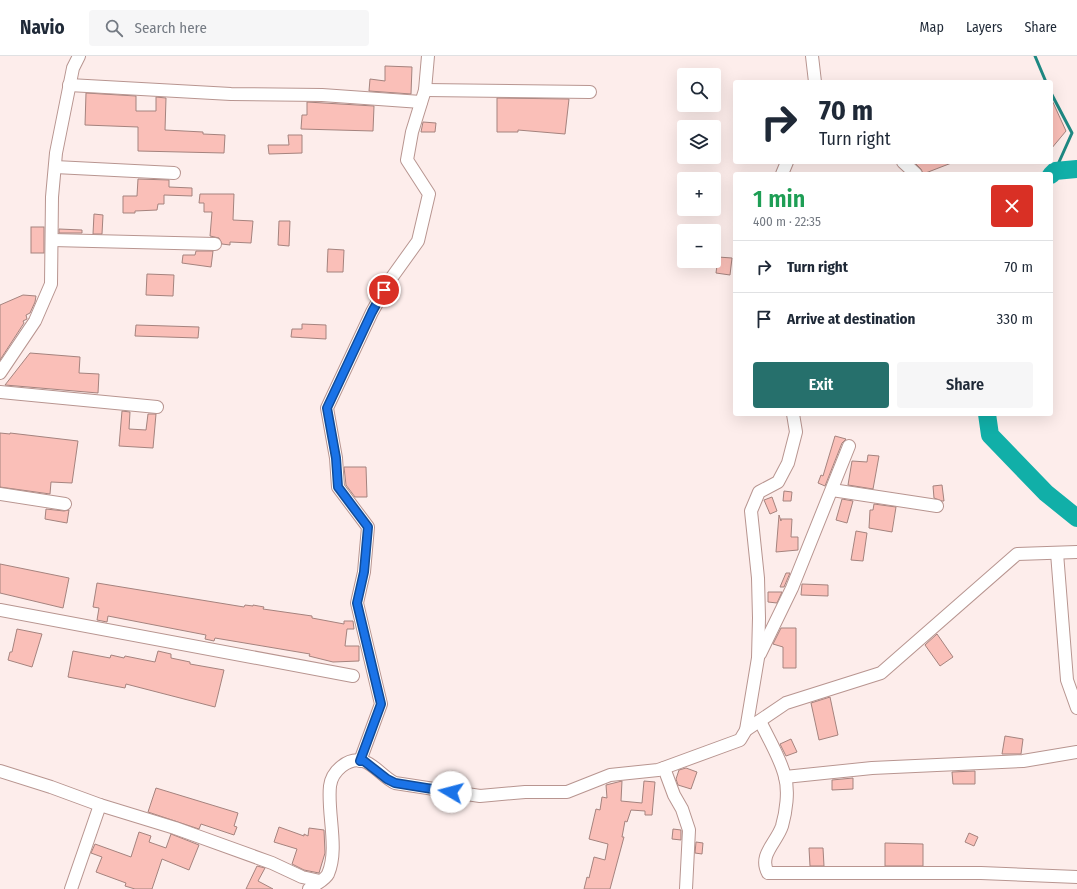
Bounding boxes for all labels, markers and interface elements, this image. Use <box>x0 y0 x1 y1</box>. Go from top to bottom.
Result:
search box <box>89 10 369 46</box>
text: Navio <box>20 16 65 39</box>
icon: search <box>103 17 125 39</box>
text: Search here <box>135 19 207 37</box>
text: Map <box>920 19 944 36</box>
text: Layers <box>966 19 1002 36</box>
text: Share <box>1024 19 1057 36</box>
map controls <box>677 68 721 268</box>
button: search <box>677 68 721 112</box>
text: 70 m <box>819 94 873 127</box>
icon: right <box>753 96 805 148</box>
button: layers <box>677 120 721 164</box>
text: Turn right <box>819 128 891 150</box>
button: + <box>677 172 721 216</box>
text: 1 min <box>753 185 805 213</box>
button: close <box>991 185 1033 227</box>
text: 400 m · 22:35 <box>753 214 821 229</box>
button: − <box>677 224 721 268</box>
icon: right <box>753 256 775 278</box>
text: Turn right <box>787 258 848 276</box>
text: 70 m <box>1004 258 1033 276</box>
pin <box>367 273 401 307</box>
icon: arrive <box>373 279 395 301</box>
icon: arrive <box>753 308 775 330</box>
text: Arrive at destination <box>787 310 915 328</box>
text: 330 m <box>997 310 1033 328</box>
button: Exit <box>753 362 889 408</box>
button: Share <box>897 362 1033 408</box>
position arrow <box>430 771 472 813</box>

